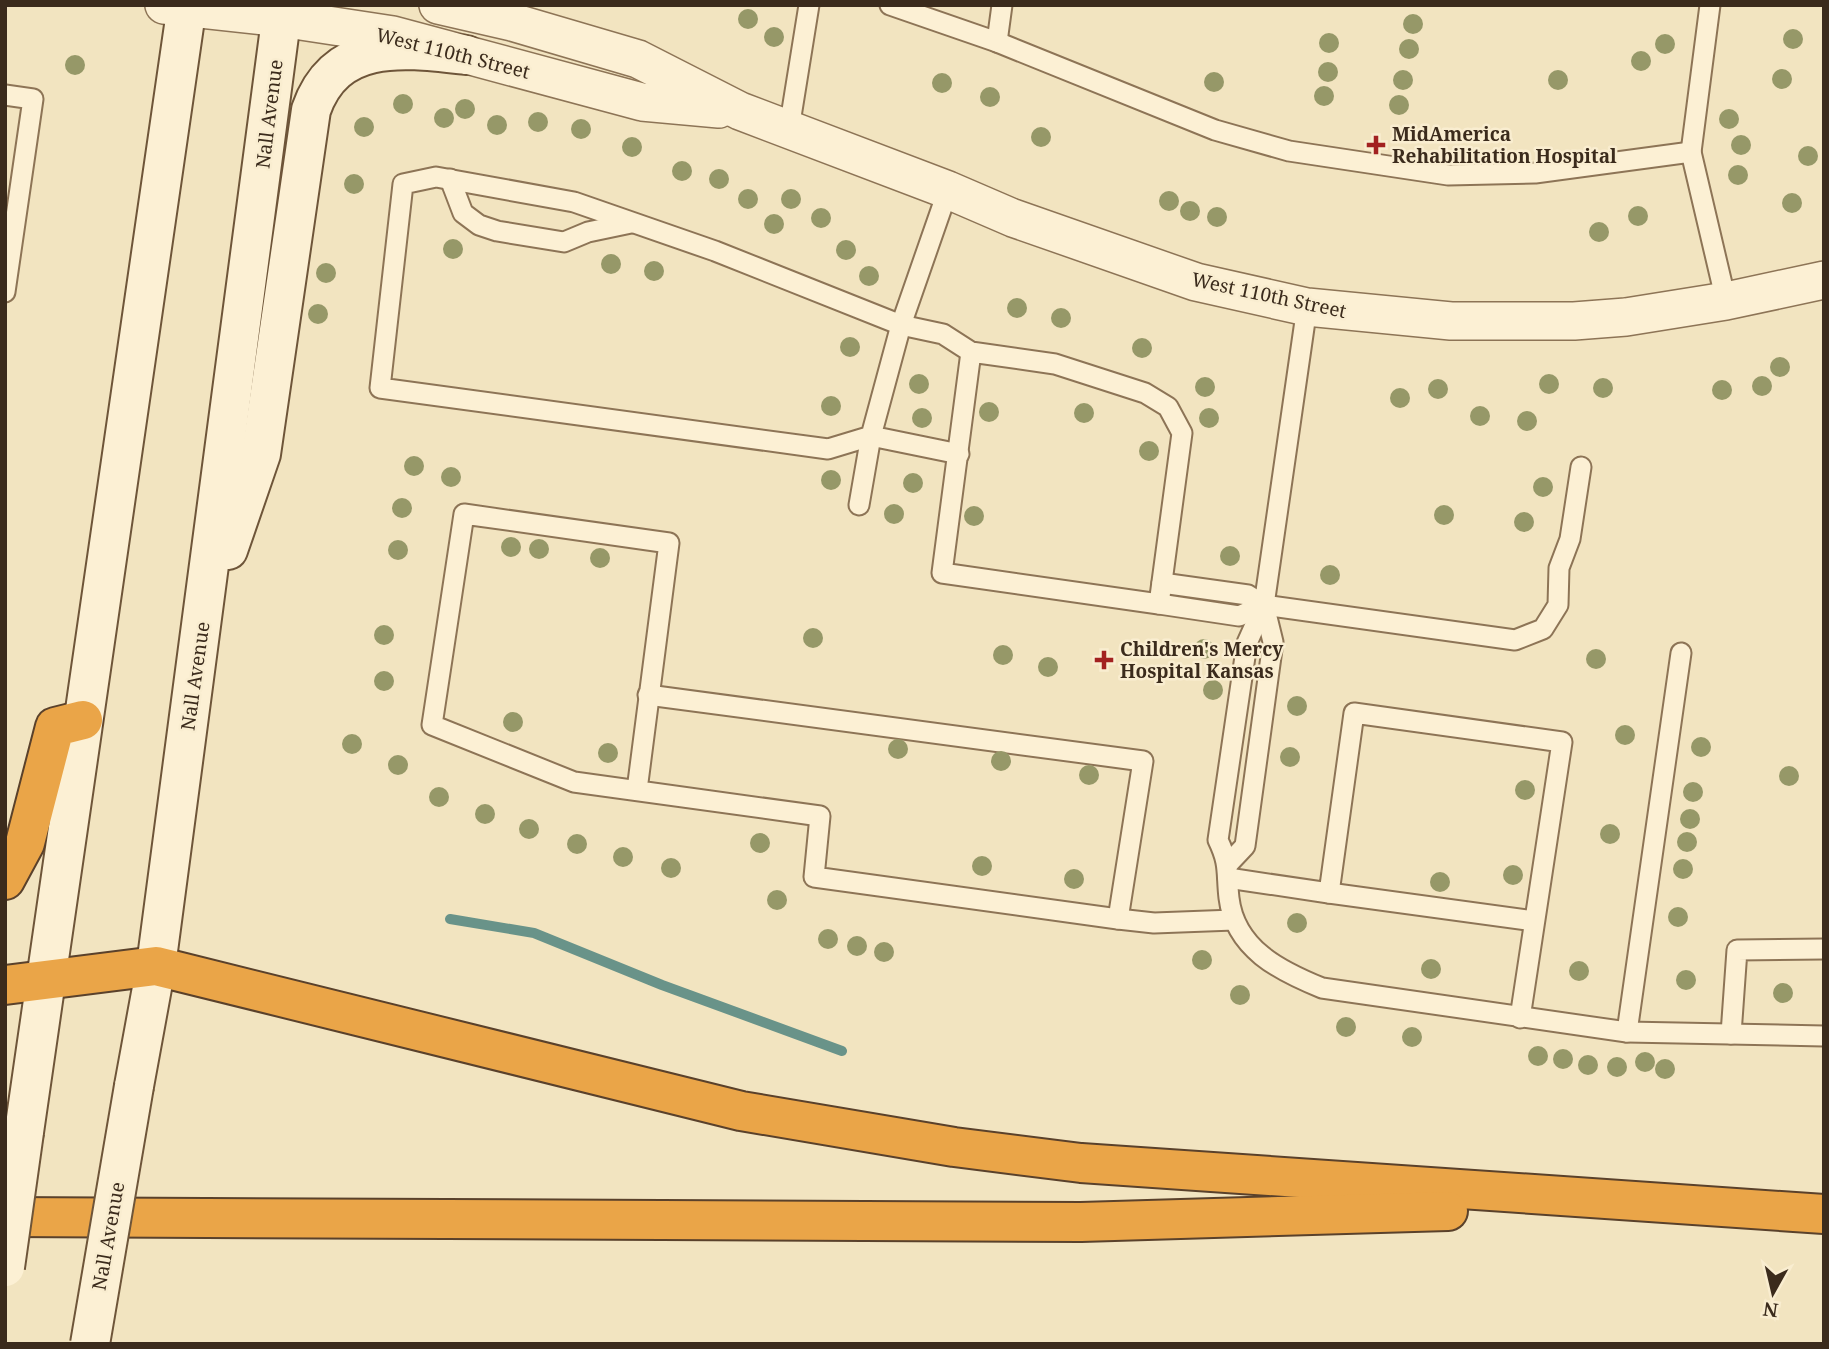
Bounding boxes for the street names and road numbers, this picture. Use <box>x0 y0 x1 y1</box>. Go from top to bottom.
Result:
street label: West 110th Street <box>373 21 533 85</box>
street label: Nall Avenue <box>249 58 289 170</box>
street label: West 110th Street <box>1189 266 1349 324</box>
street label: Nall Avenue <box>174 620 216 732</box>
street label: Nall Avenue <box>86 1180 130 1292</box>

